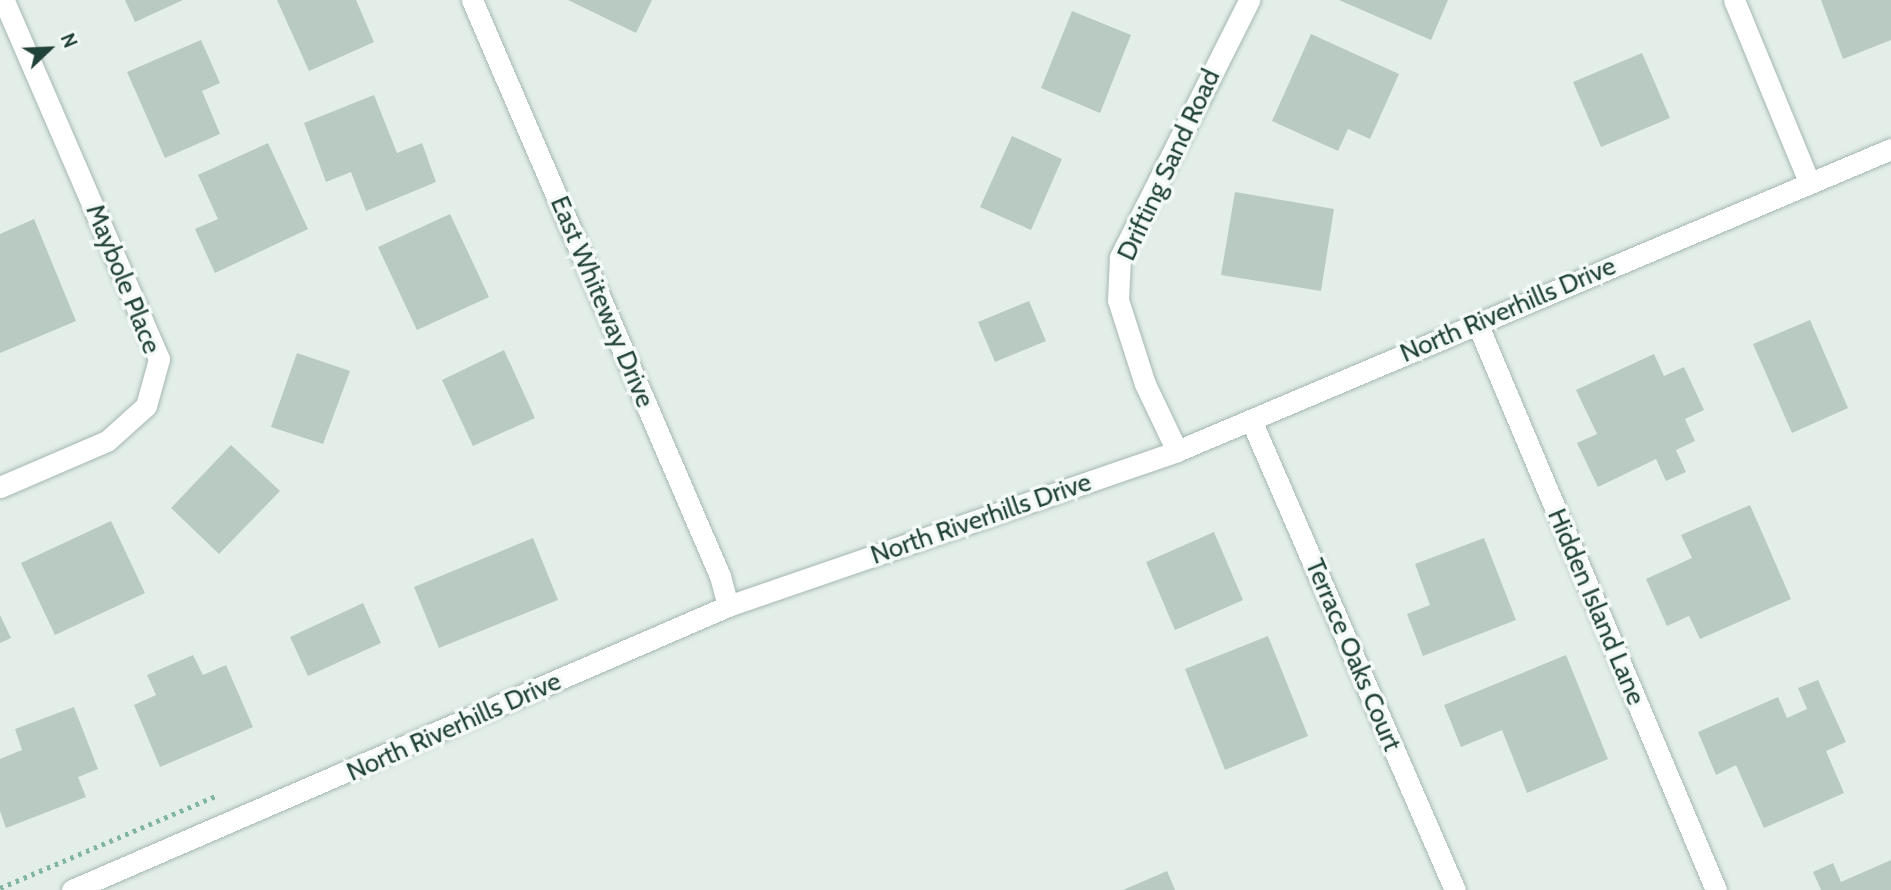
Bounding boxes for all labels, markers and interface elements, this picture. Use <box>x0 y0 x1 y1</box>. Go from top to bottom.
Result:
north arrow <box>14 14 84 84</box>
text: N <box>56 30 82 51</box>
street label: Drifting Sand Road <box>1111 64 1227 266</box>
street label: East Whiteway Drive <box>543 192 661 412</box>
street label: Maybole Place <box>79 200 167 358</box>
street label: North Riverhills Drive <box>1396 250 1620 370</box>
street label: North Riverhills Drive <box>867 467 1095 571</box>
street label: Hidden Island Lane <box>1541 504 1651 710</box>
street label: Terrace Oaks Court <box>1298 554 1408 756</box>
street label: North Riverhills Drive <box>342 666 566 788</box>

